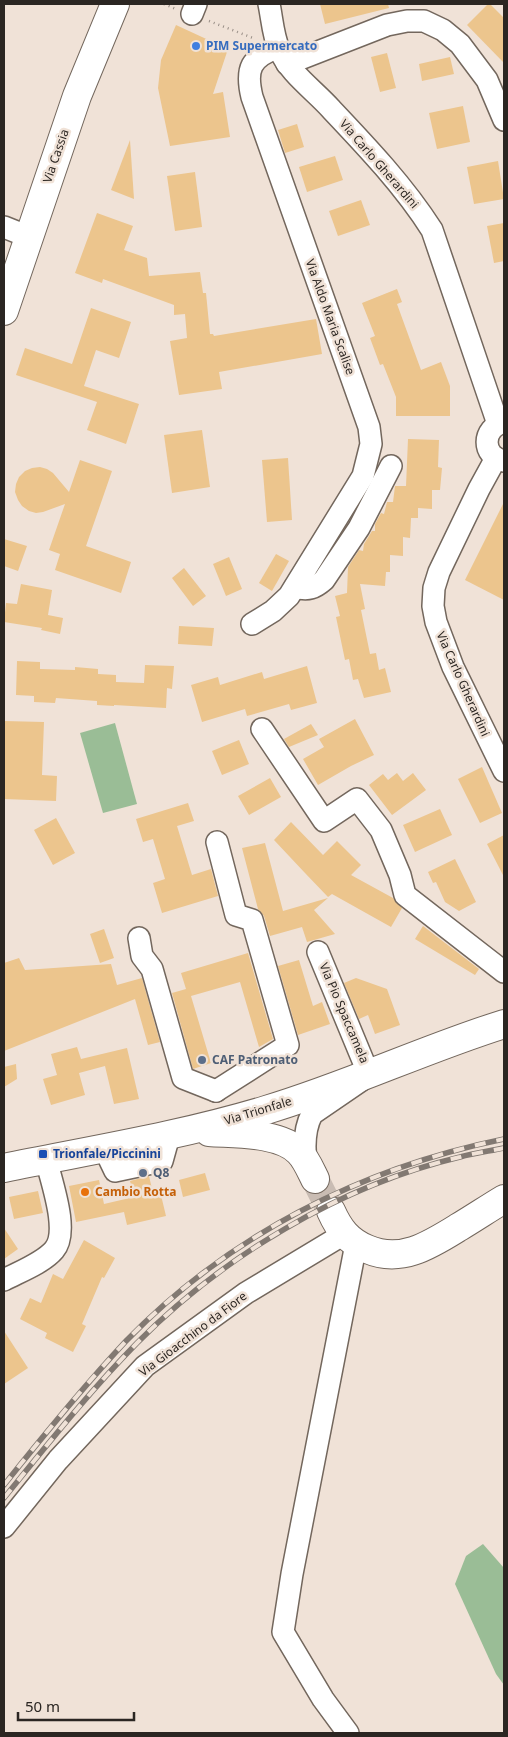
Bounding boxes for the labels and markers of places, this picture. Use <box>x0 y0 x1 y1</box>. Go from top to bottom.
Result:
place label: PIM Supermercato <box>206 37 317 54</box>
marker: PIM Supermercato <box>190 40 202 52</box>
place label: CAF Patronato <box>212 1051 298 1068</box>
marker: CAF Patronato <box>196 1054 208 1066</box>
place label: Trionfale/Piccinini <box>53 1145 161 1162</box>
marker: Trionfale/Piccinini <box>37 1148 49 1160</box>
place label: Q8 <box>153 1164 169 1181</box>
marker: Q8 <box>137 1167 149 1179</box>
place label: Cambio Rotta <box>95 1183 176 1200</box>
marker: Cambio Rotta <box>79 1186 91 1198</box>

